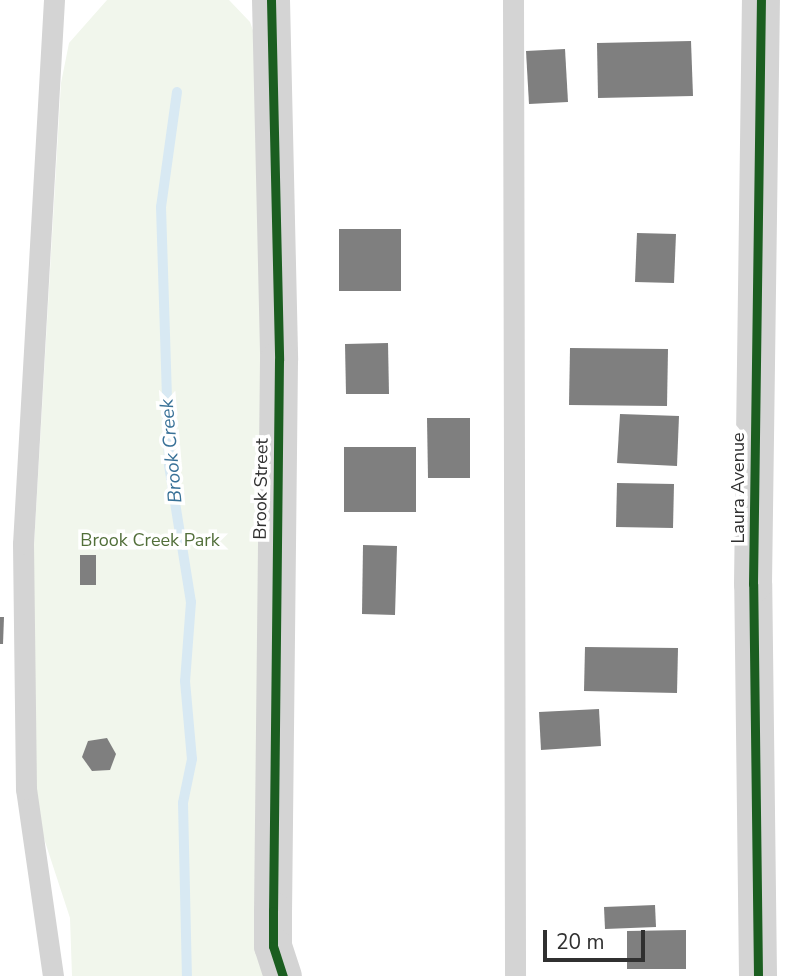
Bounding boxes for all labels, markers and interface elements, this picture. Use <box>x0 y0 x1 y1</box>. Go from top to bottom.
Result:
water label: Brook Creek <box>156 398 188 504</box>
street label: Laura Avenue <box>727 432 749 544</box>
street label: Brook Street <box>249 438 273 540</box>
park label: Brook Creek Park <box>80 529 220 551</box>
scale bar <box>547 916 648 960</box>
text: 20 m <box>556 928 605 956</box>

